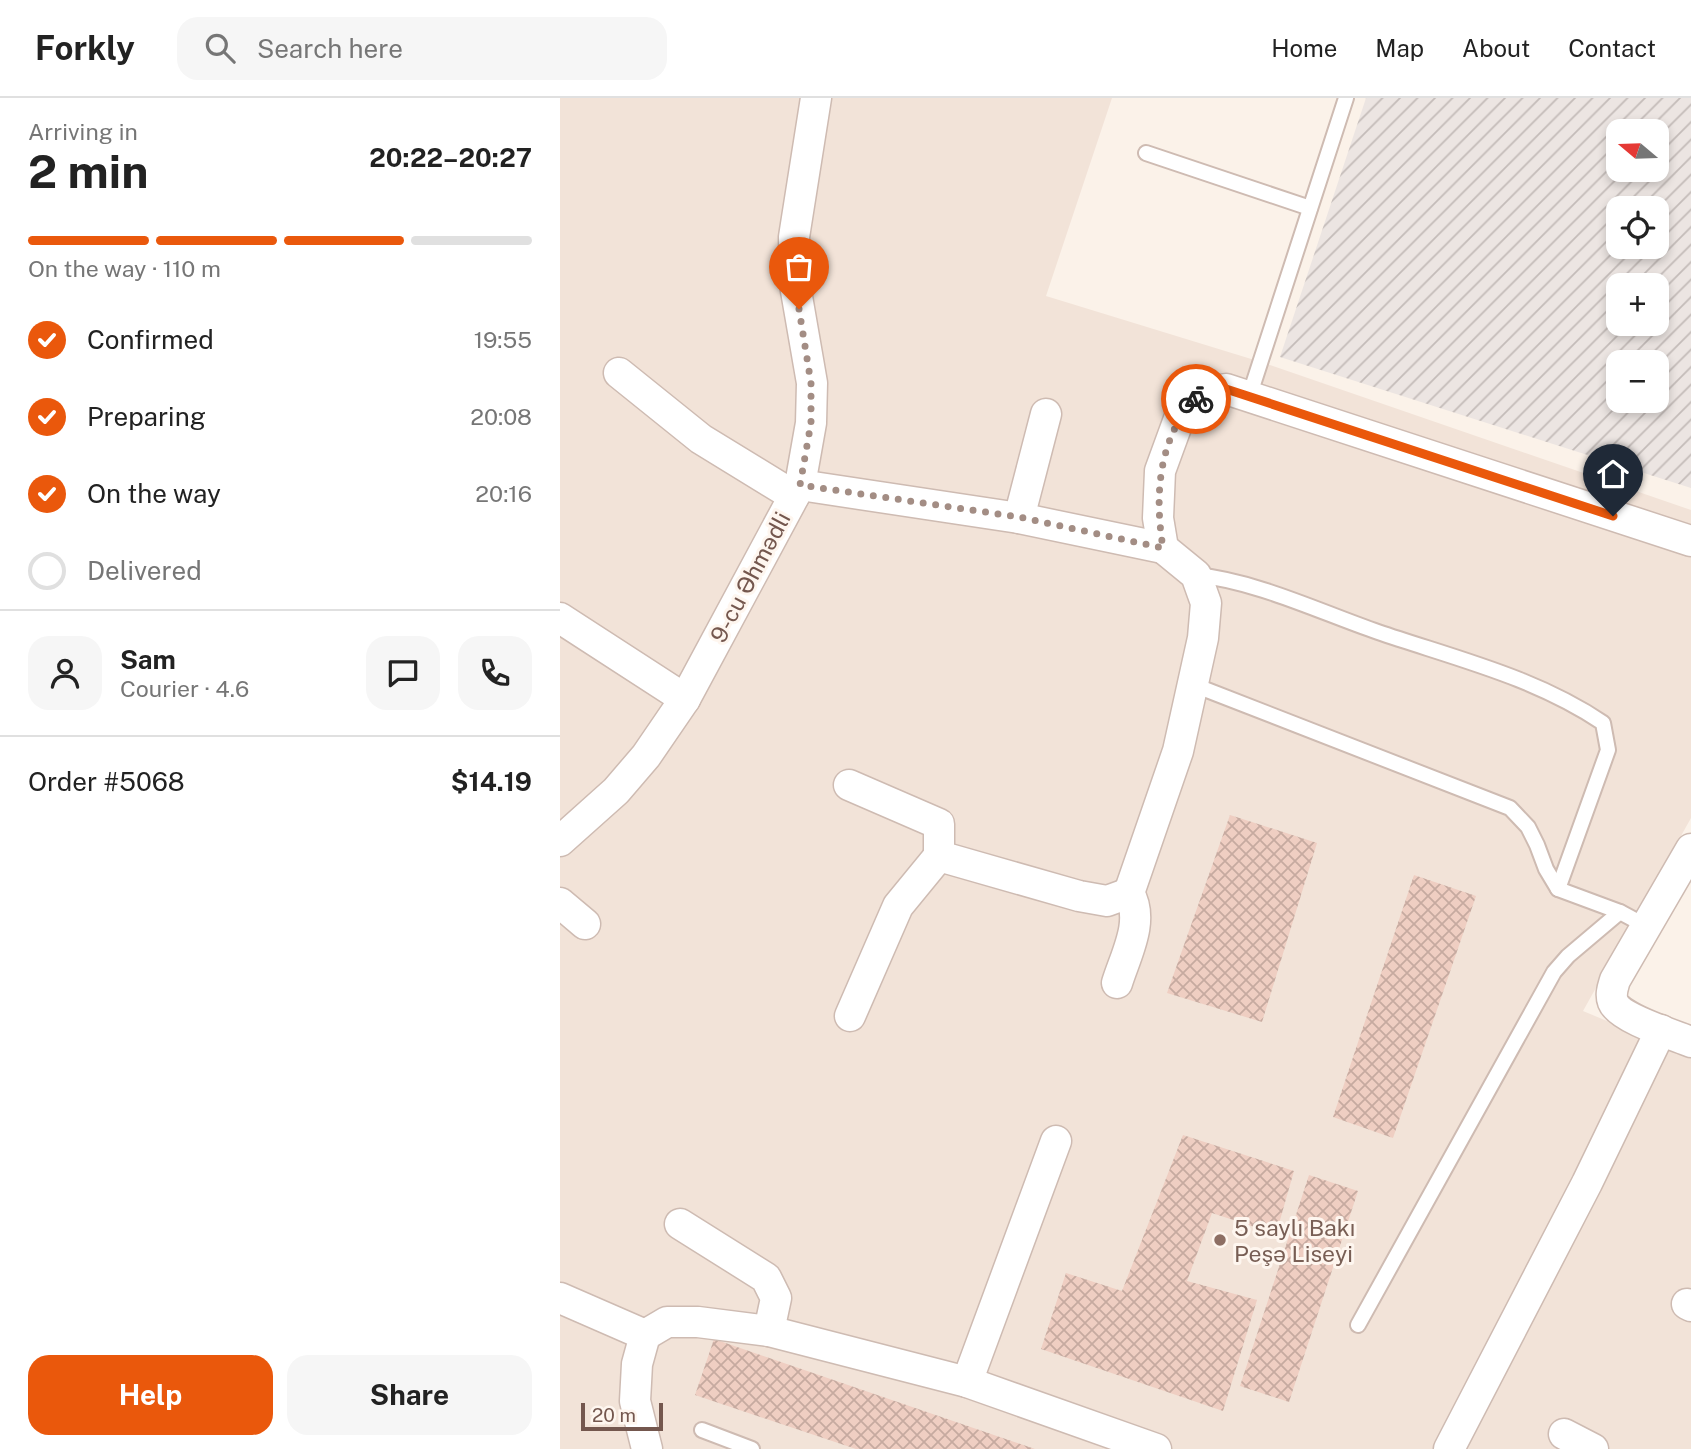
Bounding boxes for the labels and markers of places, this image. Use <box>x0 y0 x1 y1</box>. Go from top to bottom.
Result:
pin <box>769 237 829 309</box>
pin <box>1583 444 1643 516</box>
place label: 5 saylı Bakı Peşə Liseyi <box>1234 1214 1355 1267</box>
marker: 5 saylı Bakı Peşə Liseyi <box>1212 1232 1228 1248</box>

